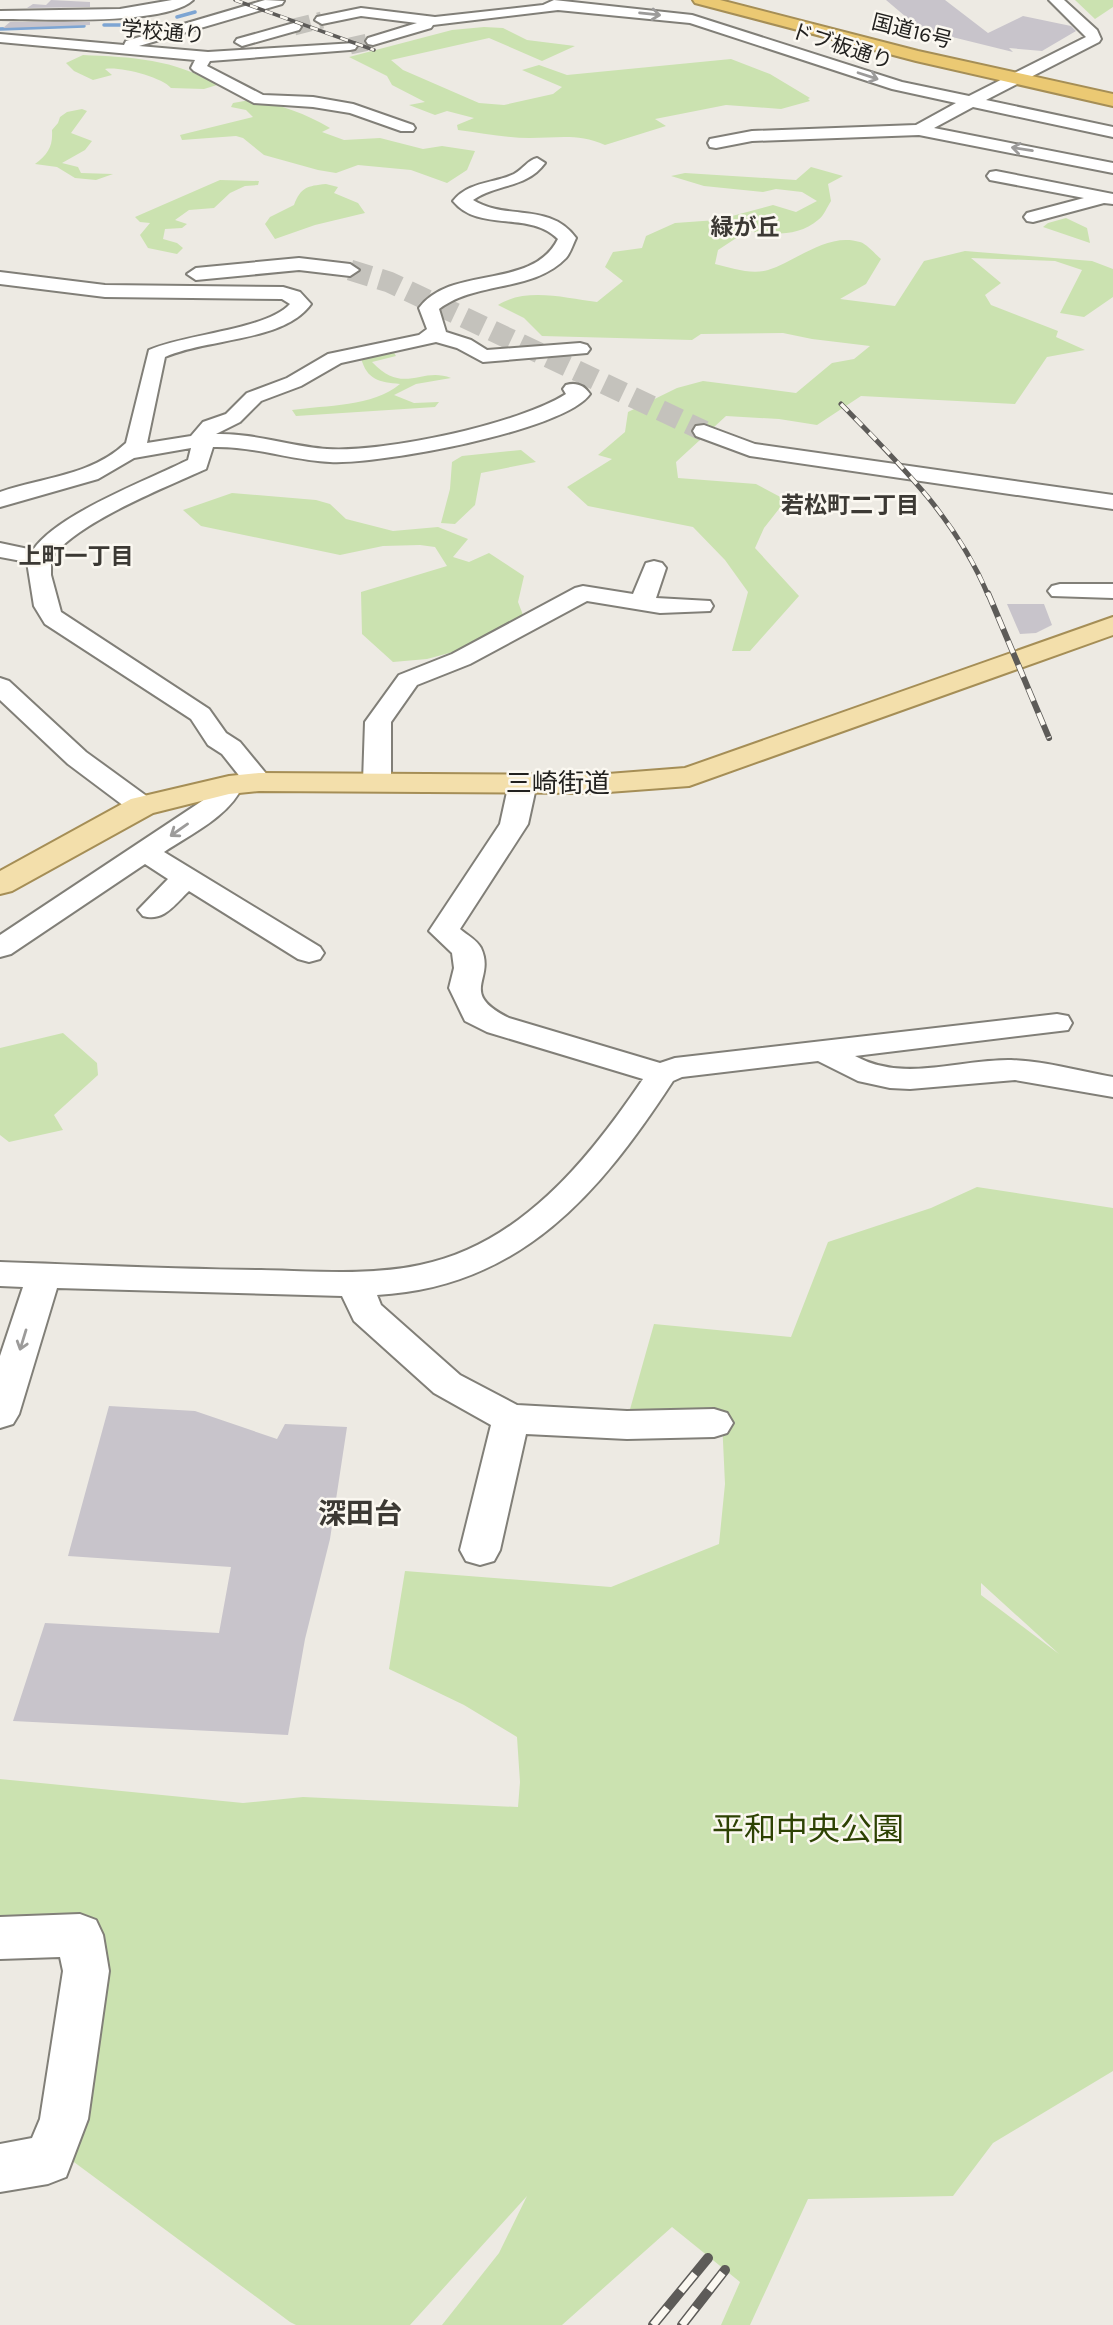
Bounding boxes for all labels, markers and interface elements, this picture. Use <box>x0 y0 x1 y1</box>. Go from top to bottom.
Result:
one-way arrow <box>639 7 661 20</box>
street label: 国道16号 <box>869 9 955 53</box>
street label: 学校通り <box>120 16 206 48</box>
street label: ドブ板通り <box>788 18 896 74</box>
one-way arrow <box>857 71 879 84</box>
one-way arrow <box>1011 142 1034 155</box>
district label: 緑が丘 <box>711 214 780 241</box>
district label: 若松町二丁目 <box>781 492 919 519</box>
district label: 上町一丁目 <box>19 543 134 570</box>
street label: 三崎街道 <box>506 768 610 799</box>
one-way arrow <box>170 823 189 837</box>
one-way arrow <box>16 1329 29 1351</box>
district label: 深田台 <box>318 1497 402 1530</box>
park label: 平和中央公園 <box>712 1811 904 1848</box>

